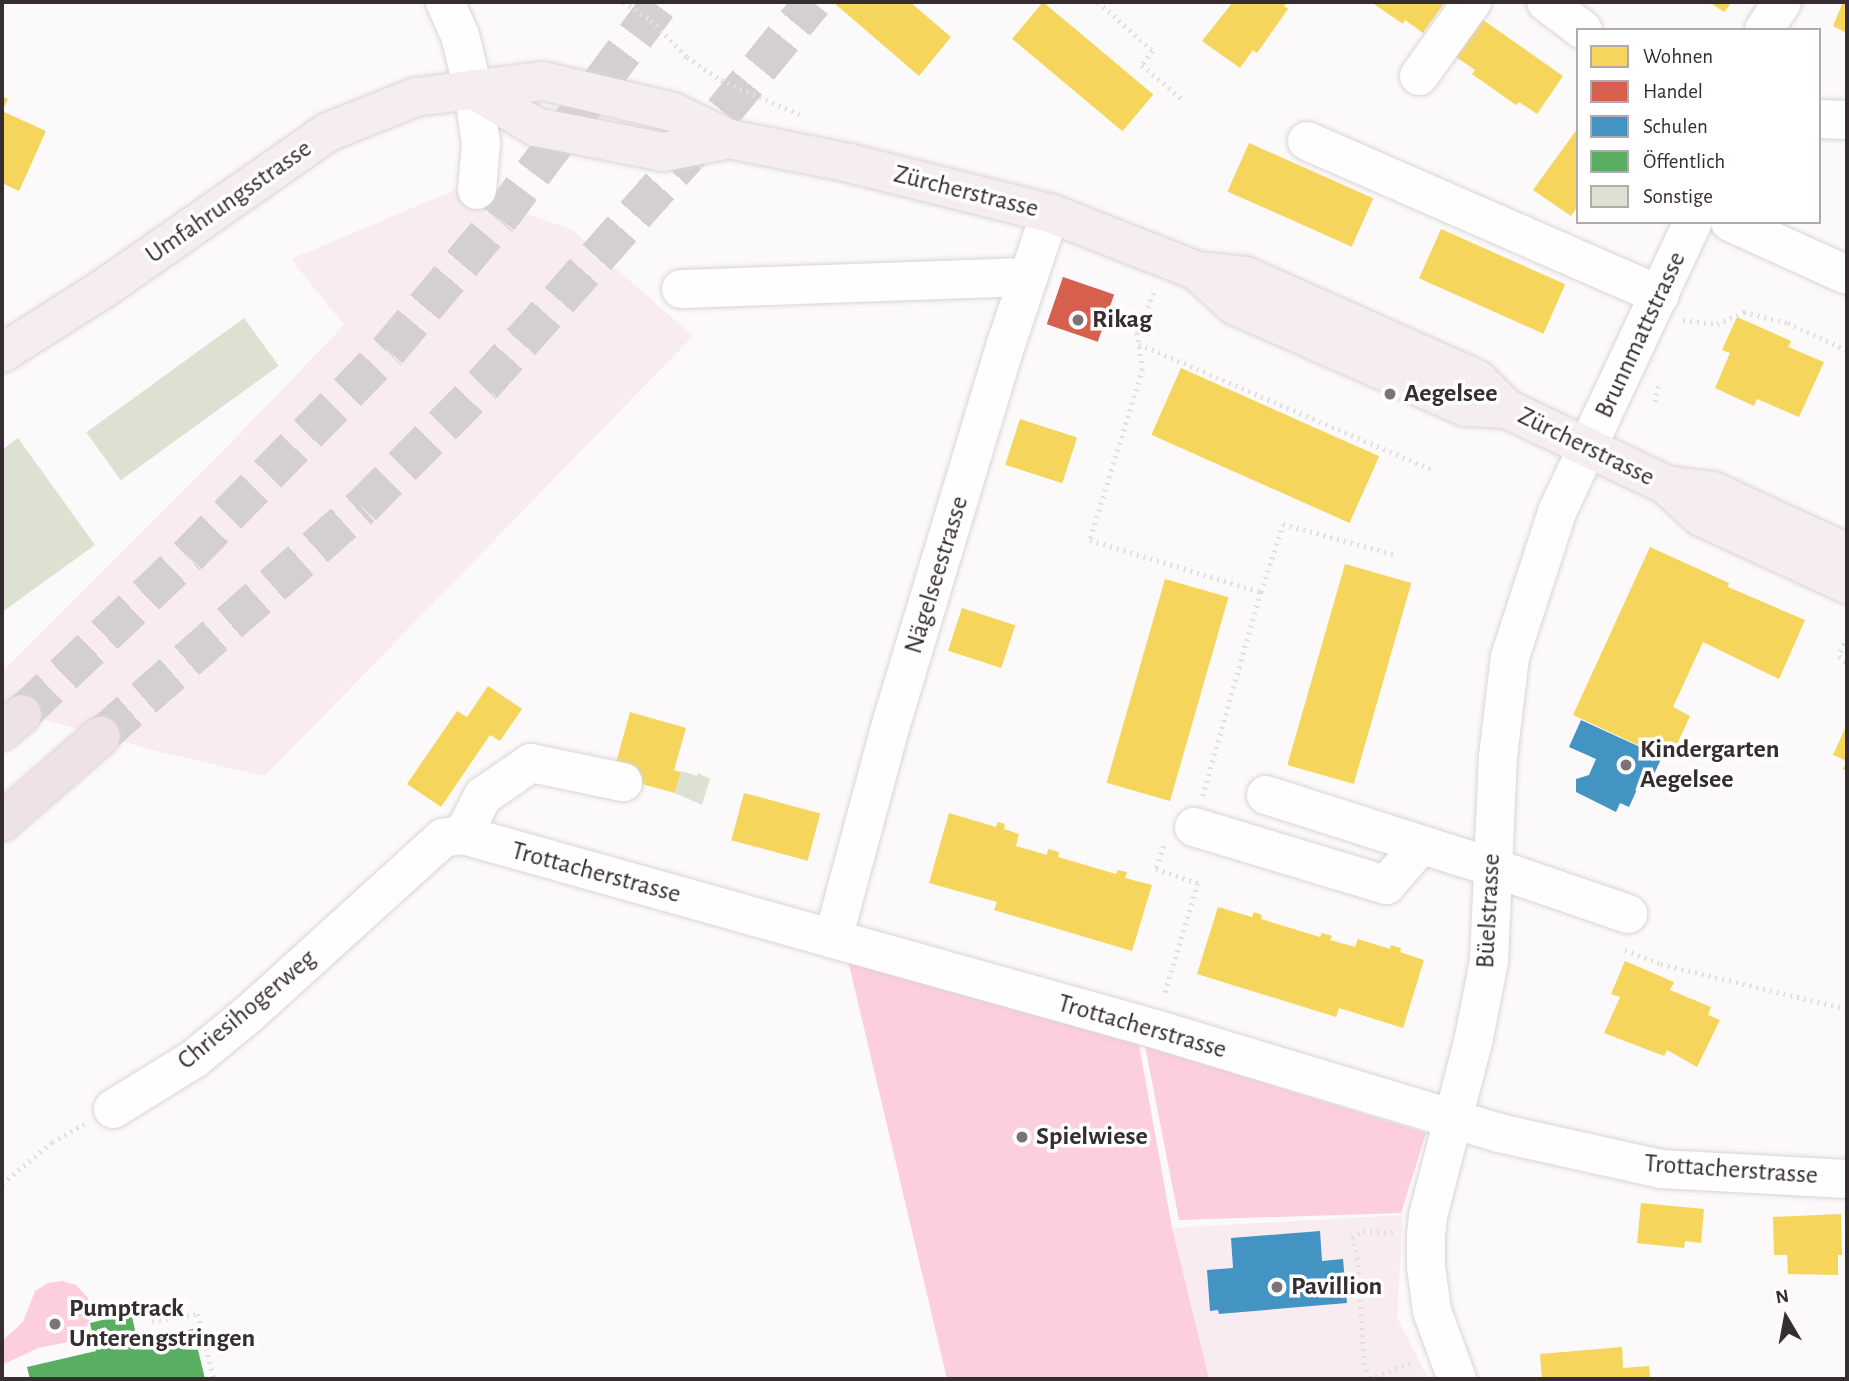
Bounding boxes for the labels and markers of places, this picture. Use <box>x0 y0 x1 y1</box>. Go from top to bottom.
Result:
place label: Rikag <box>1092 304 1152 336</box>
marker: Rikag <box>1070 312 1086 328</box>
place label: Aegelsee <box>1404 378 1498 410</box>
marker: Aegelsee <box>1382 386 1398 402</box>
place label: Kindergarten Aegelsee <box>1640 734 1779 796</box>
marker: Kindergarten Aegelsee <box>1618 757 1634 773</box>
place label: Spielwiese <box>1036 1121 1148 1153</box>
marker: Spielwiese <box>1014 1129 1030 1145</box>
place label: Pavillion <box>1291 1271 1382 1303</box>
marker: Pavillion <box>1269 1279 1285 1295</box>
place label: Pumptrack Unterengstringen <box>69 1293 255 1354</box>
marker: Pumptrack Unterengstringen <box>47 1316 63 1332</box>

